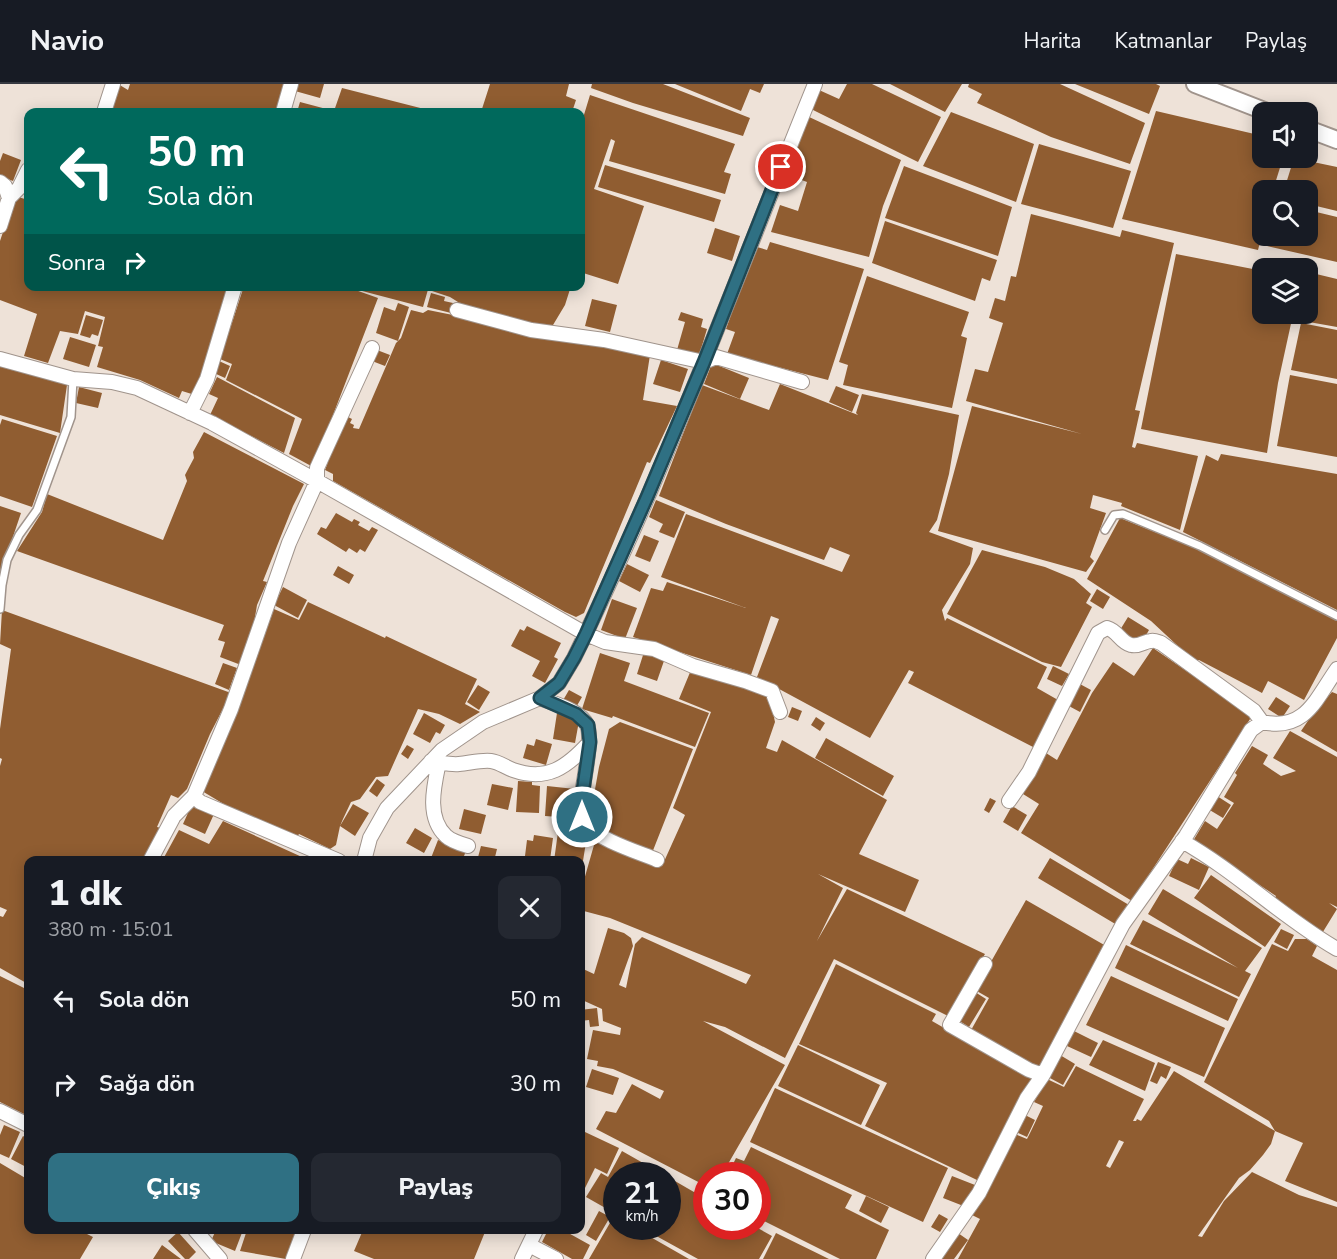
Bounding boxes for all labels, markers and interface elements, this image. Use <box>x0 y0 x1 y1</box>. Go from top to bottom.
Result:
text: Navio <box>30 22 104 60</box>
text: Harita <box>1023 27 1081 55</box>
text: Katmanlar <box>1114 27 1212 55</box>
text: Paylaş <box>1245 27 1307 55</box>
map controls <box>1252 102 1318 324</box>
button: sound <box>1252 102 1318 168</box>
text: 50 m <box>147 124 246 181</box>
icon: left <box>48 132 126 210</box>
pin <box>755 141 806 192</box>
icon: arrive <box>764 150 797 183</box>
text: Sola dön <box>147 178 254 215</box>
button: search <box>1252 180 1318 246</box>
icon: right <box>118 246 151 279</box>
text: Sonra <box>48 248 106 278</box>
button: layers <box>1252 258 1318 324</box>
position arrow <box>550 785 614 849</box>
text: 1 dk <box>48 869 122 918</box>
button: close <box>498 876 561 939</box>
text: 380 m · 15:01 <box>48 916 174 943</box>
icon: left <box>48 984 81 1017</box>
text: Sola dön <box>99 985 189 1015</box>
text: 50 m <box>510 985 561 1015</box>
icon: right <box>48 1068 81 1101</box>
text: Sağa dön <box>99 1069 195 1099</box>
text: 30 m <box>510 1069 561 1099</box>
button: Çıkış <box>48 1153 299 1222</box>
button: Paylaş <box>311 1153 561 1222</box>
speed limit sign: 30 <box>693 1162 771 1240</box>
text: 21 <box>624 1173 660 1214</box>
text: km/h <box>625 1206 659 1226</box>

